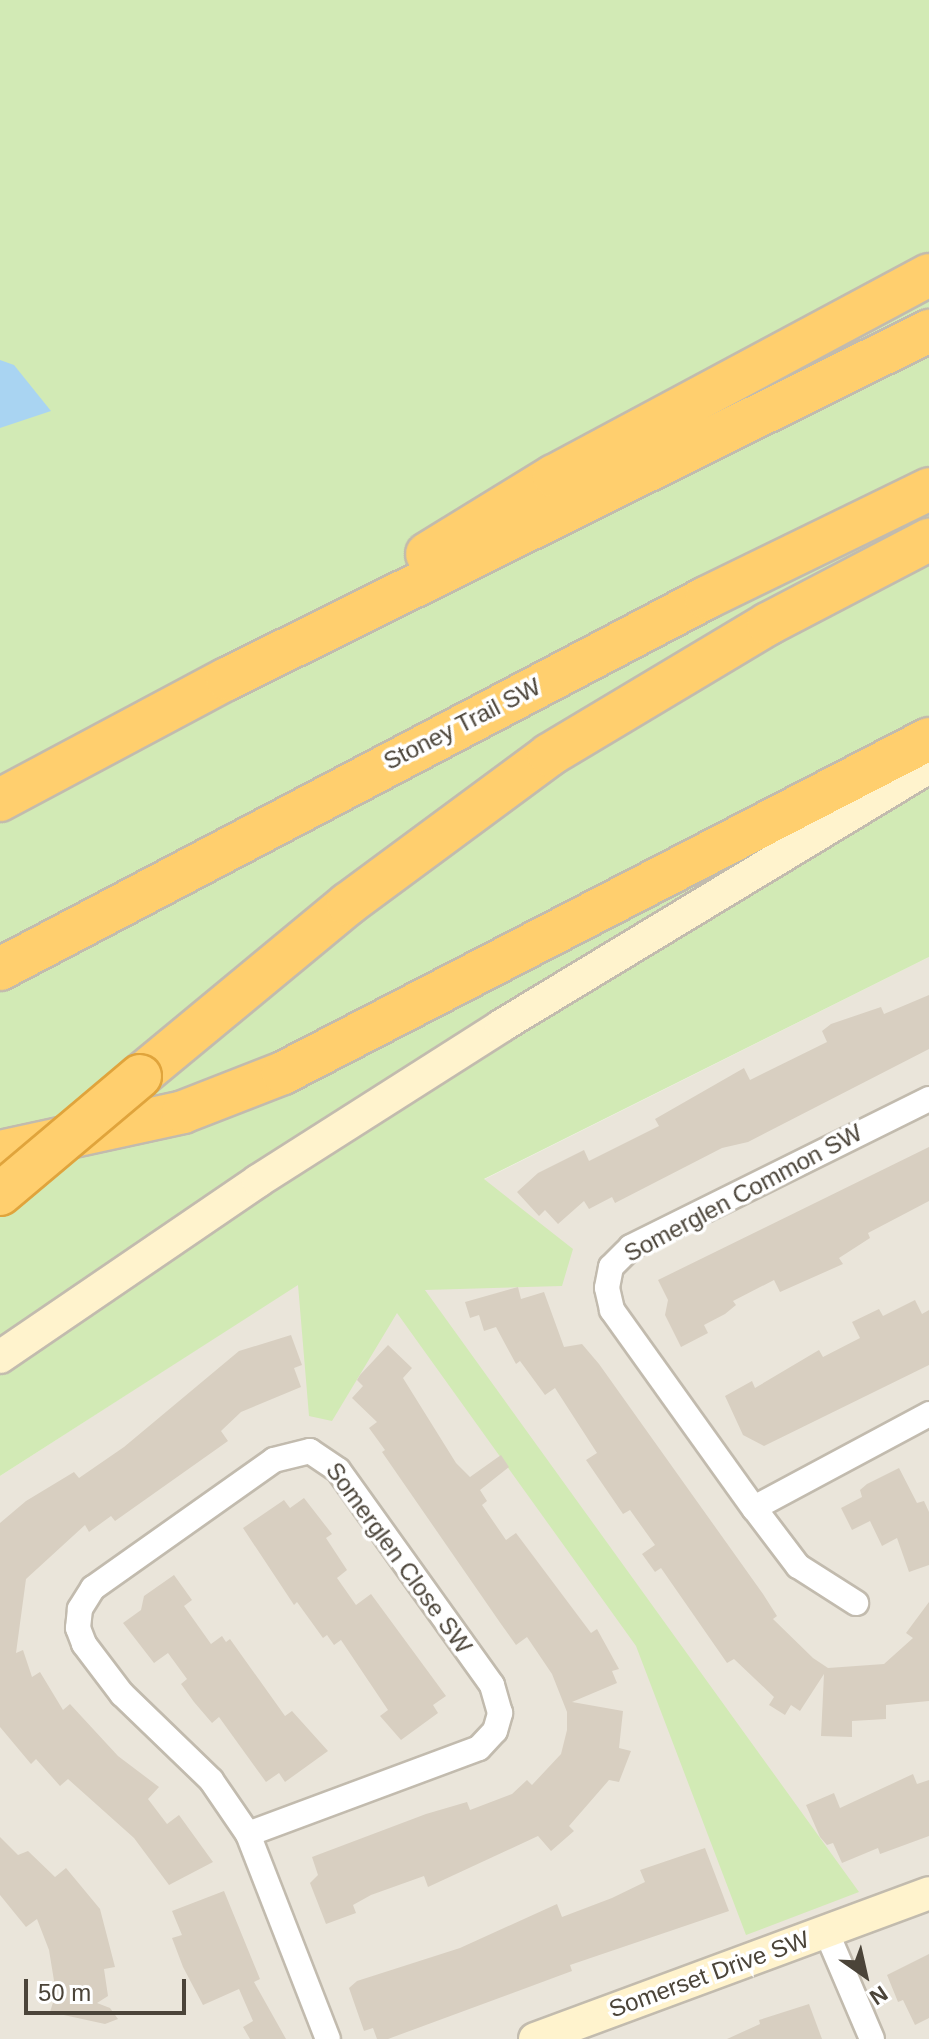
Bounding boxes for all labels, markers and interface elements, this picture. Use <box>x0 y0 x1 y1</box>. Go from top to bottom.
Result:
street label: Stoney Trail SW <box>379 672 545 776</box>
street label: Somerglen Common SW <box>619 1118 867 1268</box>
street label: Somerglen Close SW <box>320 1457 478 1659</box>
street label: Somerset Drive SW <box>605 1924 813 2024</box>
north arrow <box>825 1935 905 2015</box>
scale bar <box>28 1963 190 2013</box>
text: 50 m <box>38 1979 91 2006</box>
text: N <box>865 1981 892 2010</box>

